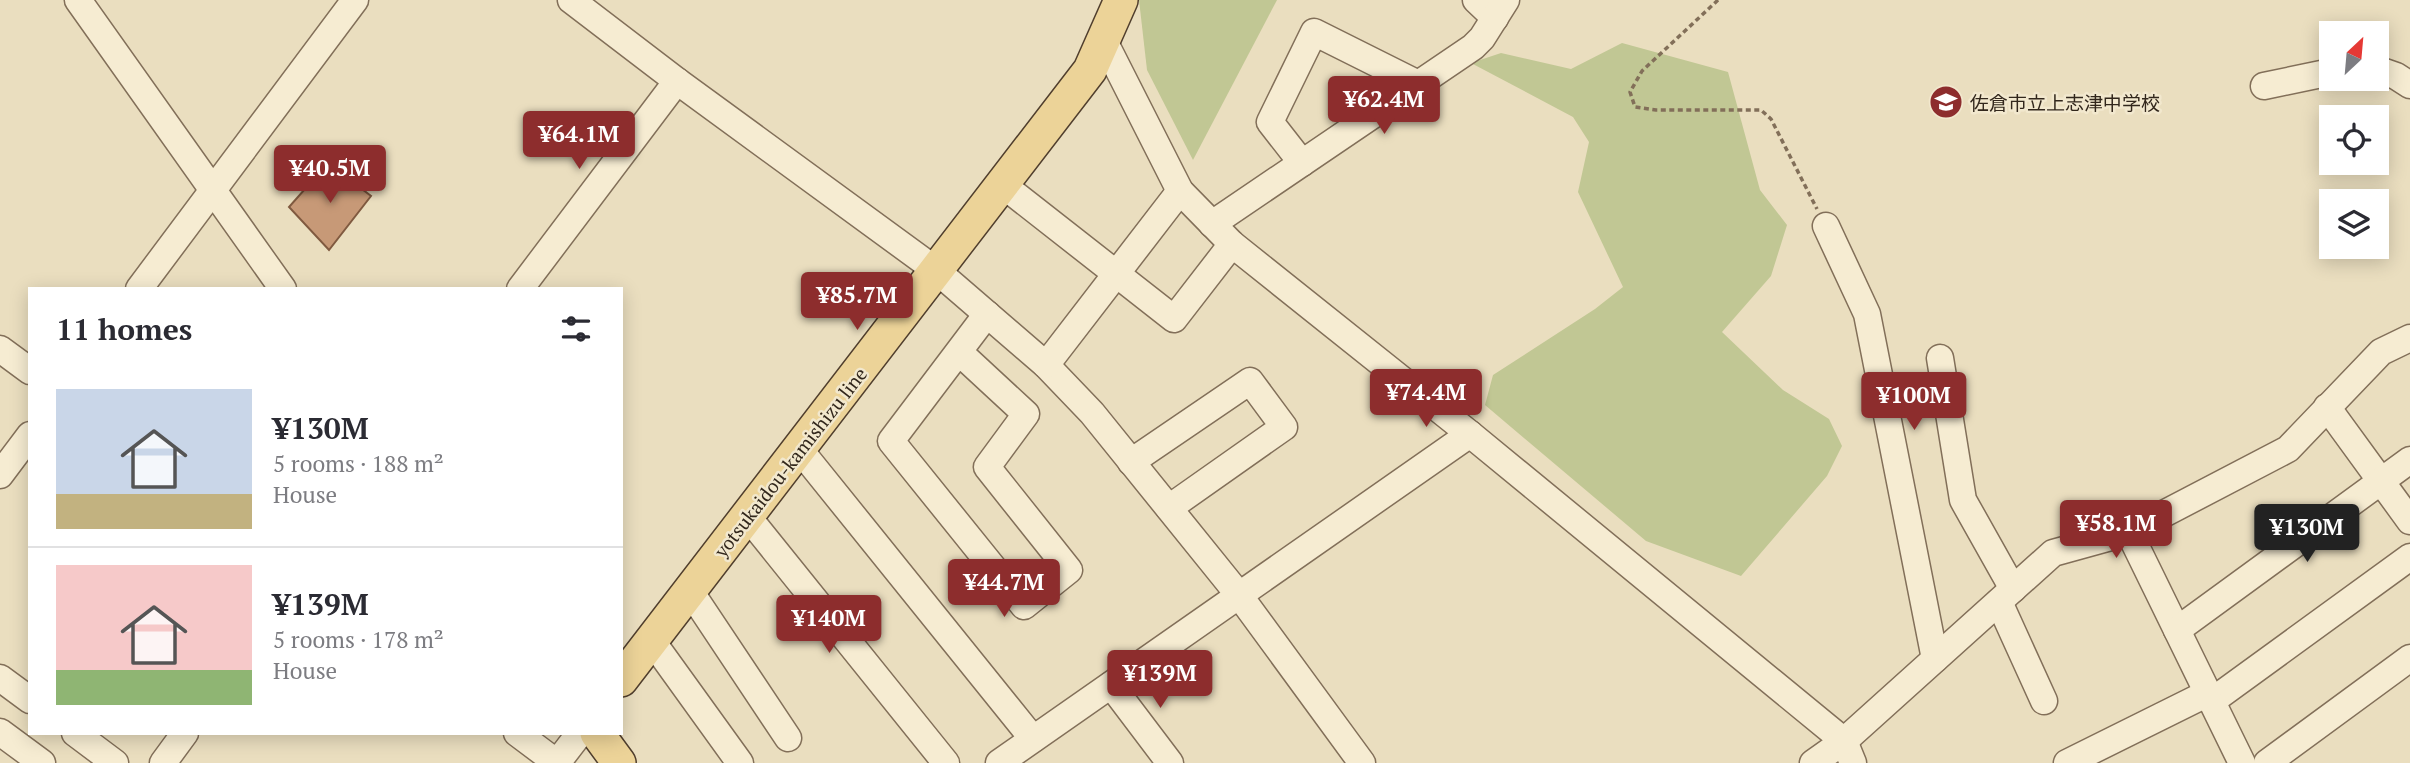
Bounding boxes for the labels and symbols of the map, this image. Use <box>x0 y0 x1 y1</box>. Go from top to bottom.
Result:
north arrow <box>2319 21 2389 91</box>
pin: ¥62.4M <box>1327 76 1441 136</box>
school or university icon: 佐倉市立上志津中学校 <box>1927 83 1965 121</box>
place label: 佐倉市立上志津中学校 <box>1970 90 2160 115</box>
pin: ¥64.1M <box>522 111 636 171</box>
pin: ¥40.5M <box>273 146 387 205</box>
pin: ¥85.7M <box>800 272 914 332</box>
street label: yotsukaidou-kamishizu line <box>707 362 872 563</box>
pin: ¥74.4M <box>1369 370 1483 429</box>
pin: ¥100M <box>1865 372 1963 432</box>
pin: ¥58.1M <box>2059 500 2173 560</box>
pin: ¥130M <box>2258 504 2356 564</box>
pin: ¥44.7M <box>947 560 1061 619</box>
pin: ¥140M <box>780 596 878 655</box>
pin: ¥139M <box>1111 650 1209 710</box>

